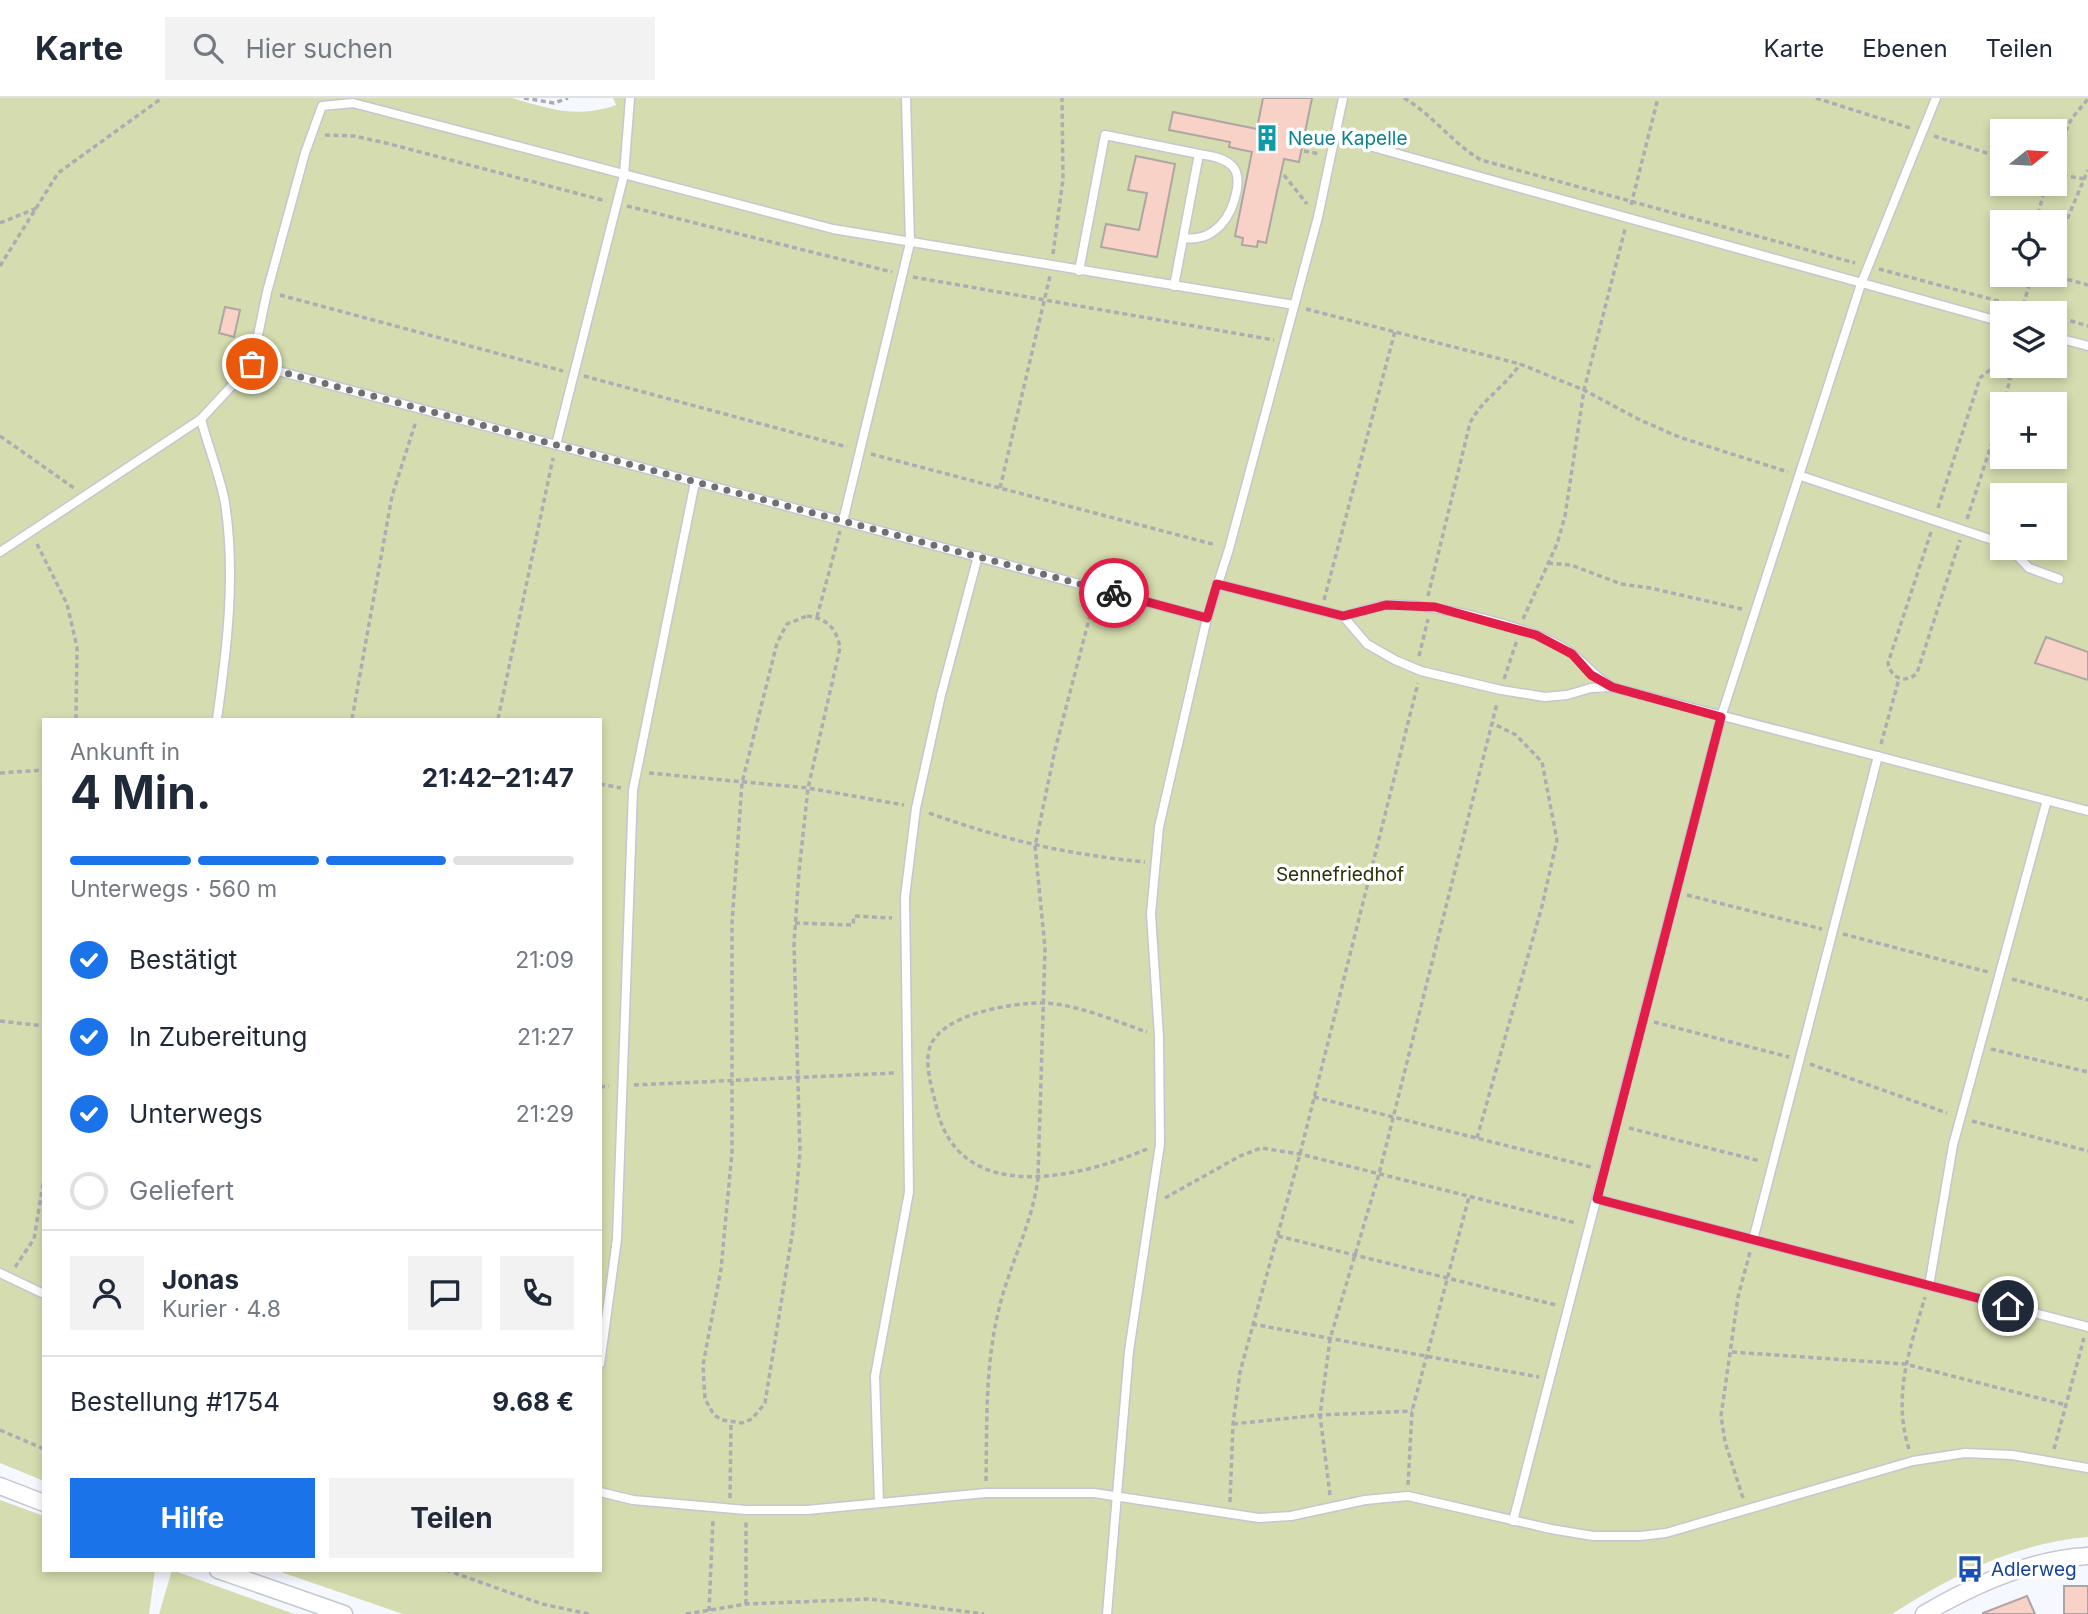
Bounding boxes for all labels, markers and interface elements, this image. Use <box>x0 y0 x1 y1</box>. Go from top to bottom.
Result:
search box <box>165 17 655 80</box>
text: Karte <box>35 28 123 68</box>
icon: search <box>189 29 227 67</box>
text: Hier suchen <box>245 33 393 64</box>
text: Karte <box>1764 34 1824 63</box>
text: Ebenen <box>1862 34 1948 63</box>
text: Teilen <box>1986 34 2053 63</box>
north arrow <box>1990 119 2067 196</box>
map controls <box>1990 119 2067 560</box>
building icon: Neue Kapelle <box>1252 123 1282 153</box>
place label: Neue Kapelle <box>1288 127 1407 150</box>
button: locate <box>1990 210 2067 287</box>
button: layers <box>1990 301 2067 378</box>
pin <box>222 334 282 394</box>
icon: bag <box>233 345 271 383</box>
button: + <box>1990 392 2067 469</box>
button: − <box>1990 483 2067 560</box>
courier <box>1079 558 1149 628</box>
icon: bike <box>1095 574 1133 612</box>
text: Ankunft in <box>70 738 180 766</box>
text: 21:42–21:47 <box>422 762 574 793</box>
text: 4 Min. <box>70 764 211 820</box>
park label: Sennefriedhof <box>1276 863 1404 886</box>
text: Unterwegs · 560 m <box>70 875 277 903</box>
icon: check <box>70 941 108 979</box>
text: Bestätigt <box>129 944 237 975</box>
text: 21:09 <box>515 946 574 974</box>
icon: check <box>70 1018 108 1056</box>
text: In Zubereitung <box>129 1021 307 1052</box>
text: 21:27 <box>517 1023 574 1051</box>
icon: check <box>70 1095 108 1133</box>
text: Unterwegs <box>129 1098 263 1129</box>
text: 21:29 <box>516 1100 574 1128</box>
text: Geliefert <box>129 1175 234 1206</box>
button: person <box>70 1256 144 1330</box>
button: chat <box>408 1256 482 1330</box>
button: phone <box>500 1256 574 1330</box>
text: Jonas <box>162 1264 239 1295</box>
pin <box>1978 1276 2038 1336</box>
icon: home <box>1989 1287 2027 1325</box>
text: Kurier · 4.8 <box>162 1295 281 1323</box>
text: Bestellung #1754 <box>70 1386 280 1417</box>
text: 9.68 € <box>492 1386 574 1417</box>
button: Hilfe <box>70 1478 315 1558</box>
button: Teilen <box>329 1478 574 1558</box>
bus stop icon: Adlerweg <box>1955 1554 1985 1584</box>
place label: Adlerweg <box>1991 1558 2077 1581</box>

